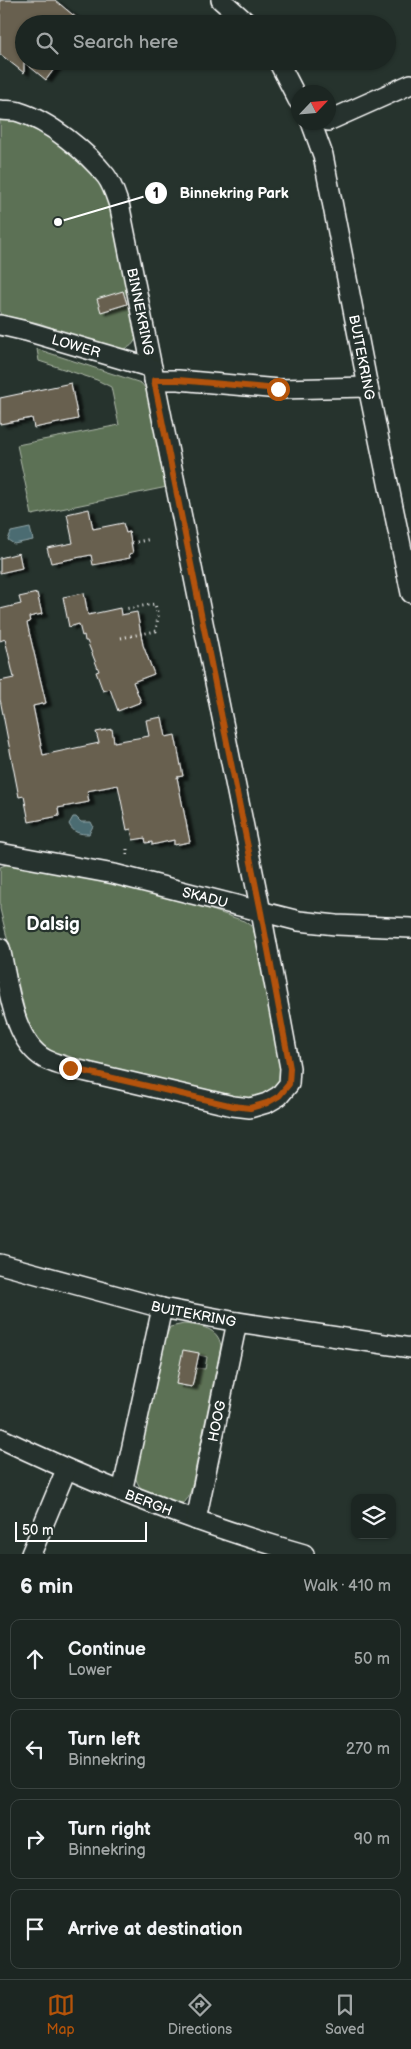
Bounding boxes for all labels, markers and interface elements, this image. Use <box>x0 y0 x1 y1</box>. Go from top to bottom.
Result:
search box <box>15 15 396 70</box>
icon: search <box>33 29 61 57</box>
text: Search here <box>73 31 178 54</box>
north arrow <box>291 85 336 130</box>
callout: Binnekring Park <box>144 178 298 208</box>
text: 1 <box>153 184 159 203</box>
text: Binnekring Park <box>179 184 289 203</box>
street label: BINNEKRING <box>123 266 157 357</box>
street label: BUITEKRING <box>345 313 379 402</box>
street label: LOWER <box>50 331 102 361</box>
route start <box>267 378 290 401</box>
street label: SKADU <box>180 884 230 912</box>
district label: Dalsig <box>26 913 80 936</box>
route end <box>59 1057 82 1080</box>
street label: BUITEKRING <box>149 1297 238 1331</box>
street label: HOOG <box>204 1399 230 1443</box>
street label: BERGH <box>122 1486 175 1520</box>
map controls <box>351 1494 396 1539</box>
button: layers <box>351 1494 396 1539</box>
scale bar <box>15 1519 148 1542</box>
text: 50 m <box>22 1522 54 1539</box>
text: 6 min <box>20 1574 73 1599</box>
text: Walk · 410 m <box>304 1577 391 1596</box>
text: Continue <box>68 1638 146 1661</box>
icon: ahead <box>21 1645 49 1673</box>
text: 50 m <box>354 1650 390 1669</box>
text: Lower <box>68 1661 112 1680</box>
text: Turn left <box>68 1728 140 1751</box>
icon: left <box>21 1735 49 1763</box>
text: 270 m <box>346 1740 390 1759</box>
text: Binnekring <box>68 1751 146 1770</box>
text: Turn right <box>68 1818 151 1841</box>
icon: right <box>21 1825 49 1853</box>
text: 90 m <box>354 1830 390 1849</box>
text: Binnekring <box>68 1841 146 1860</box>
icon: arrive <box>21 1915 49 1943</box>
text: Arrive at destination <box>68 1918 243 1941</box>
tab: Map <box>47 1991 75 2038</box>
tab: Directions <box>168 1991 232 2038</box>
tab: Saved <box>325 1991 364 2038</box>

